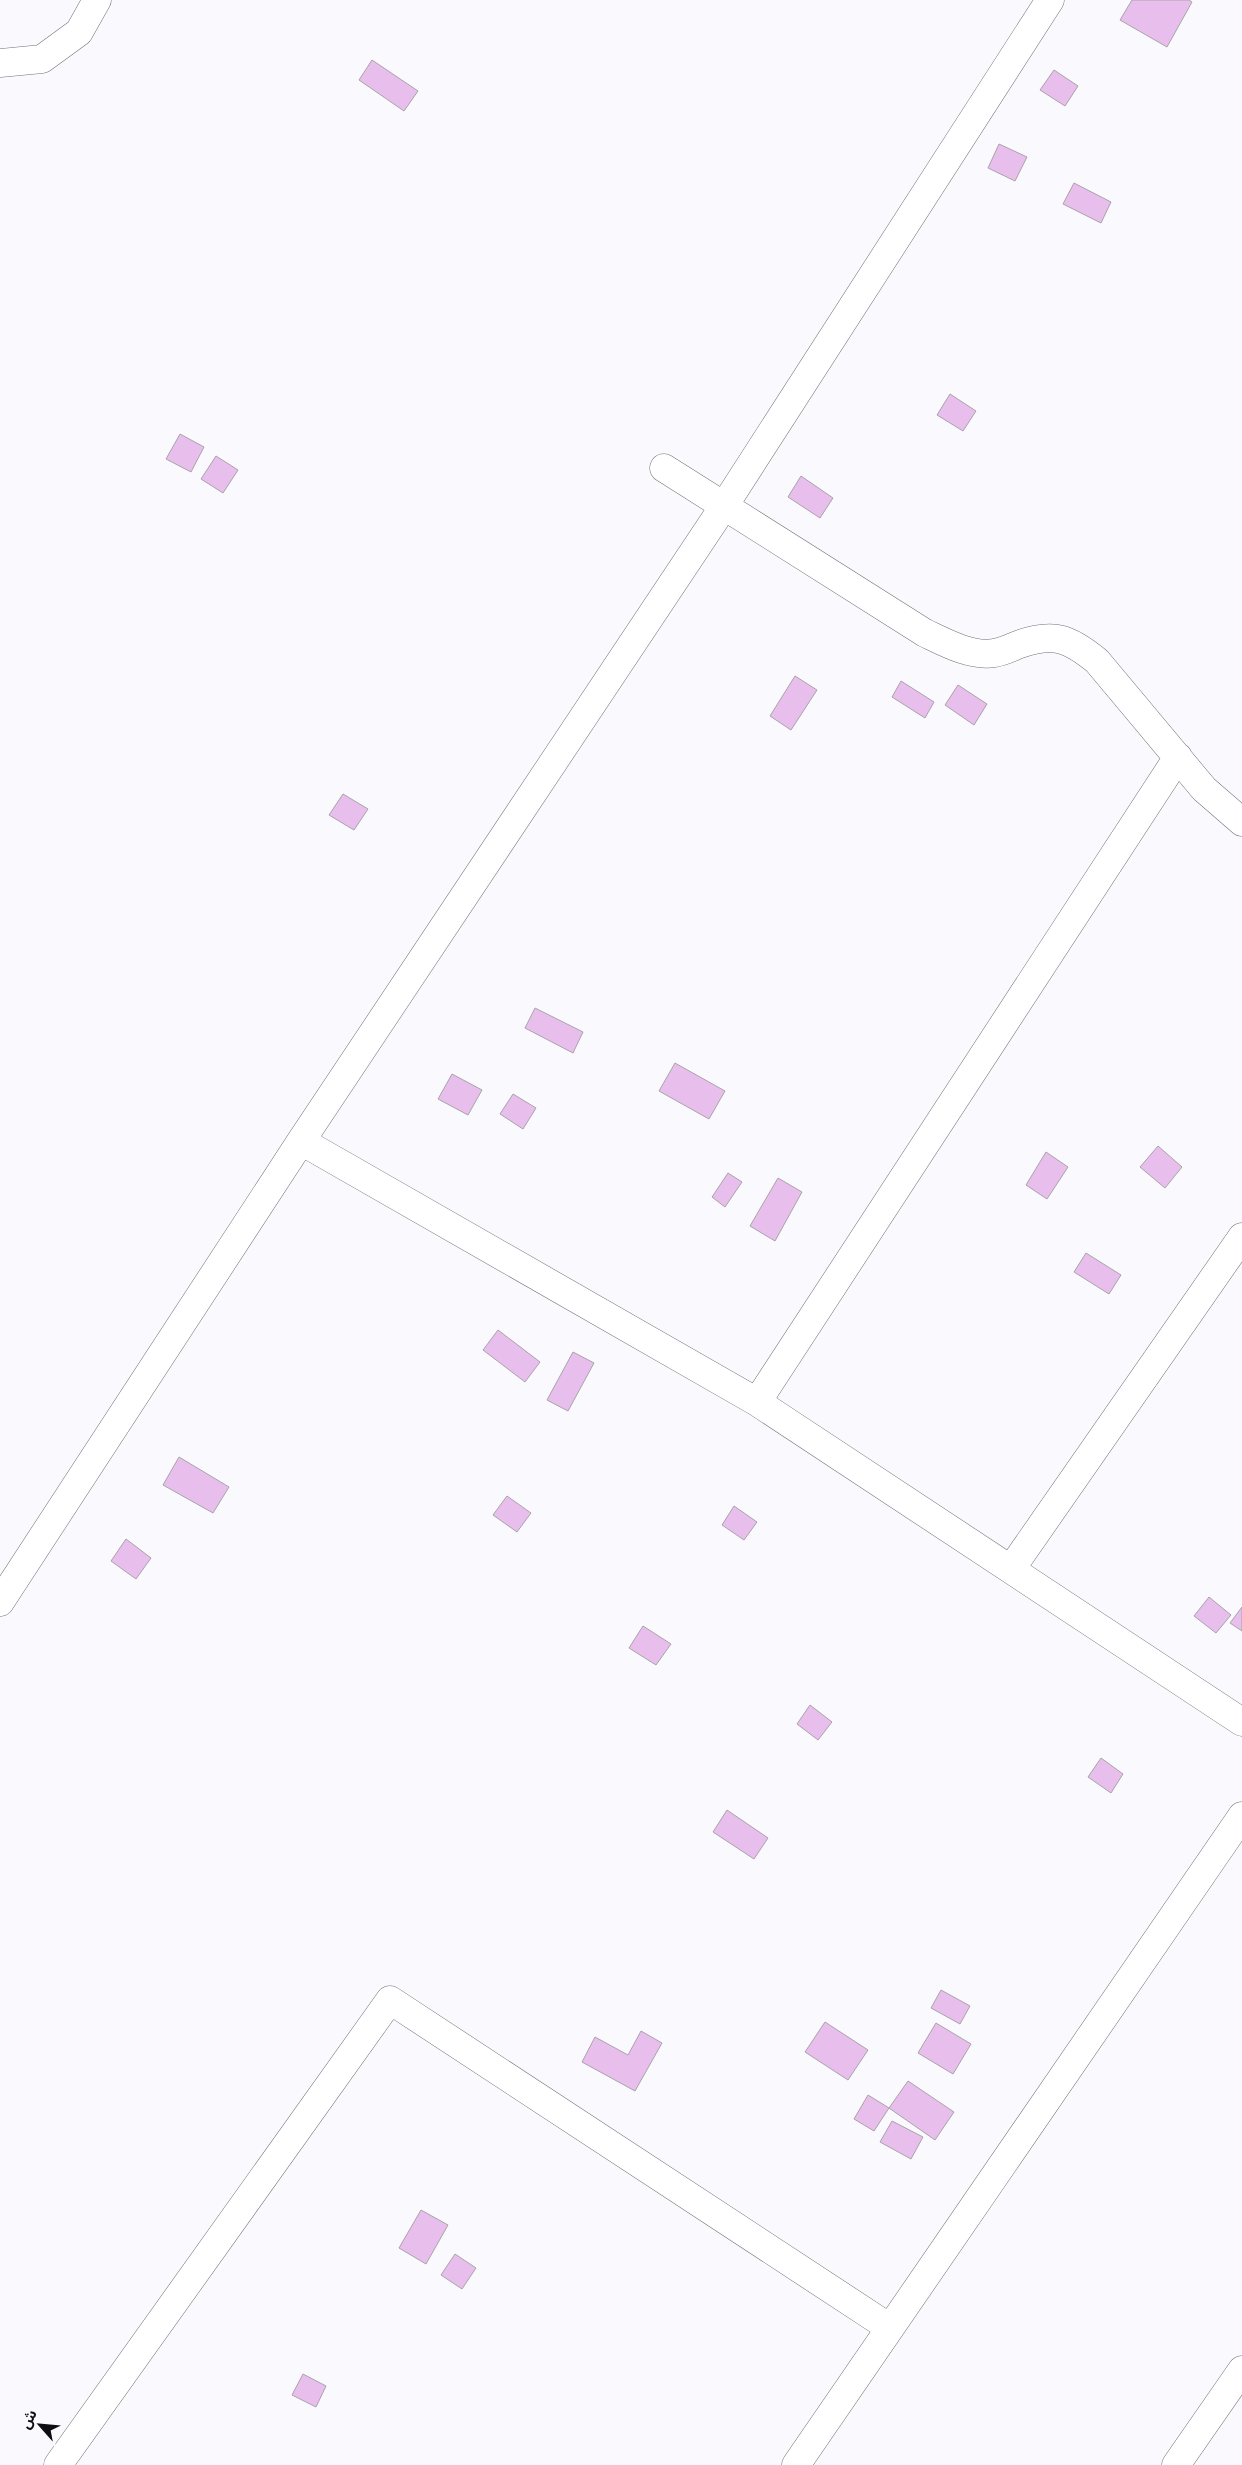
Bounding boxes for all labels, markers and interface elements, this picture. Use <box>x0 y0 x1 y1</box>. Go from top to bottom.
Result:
north arrow <box>15 2400 65 2450</box>
text: ش <box>16 2406 41 2432</box>

